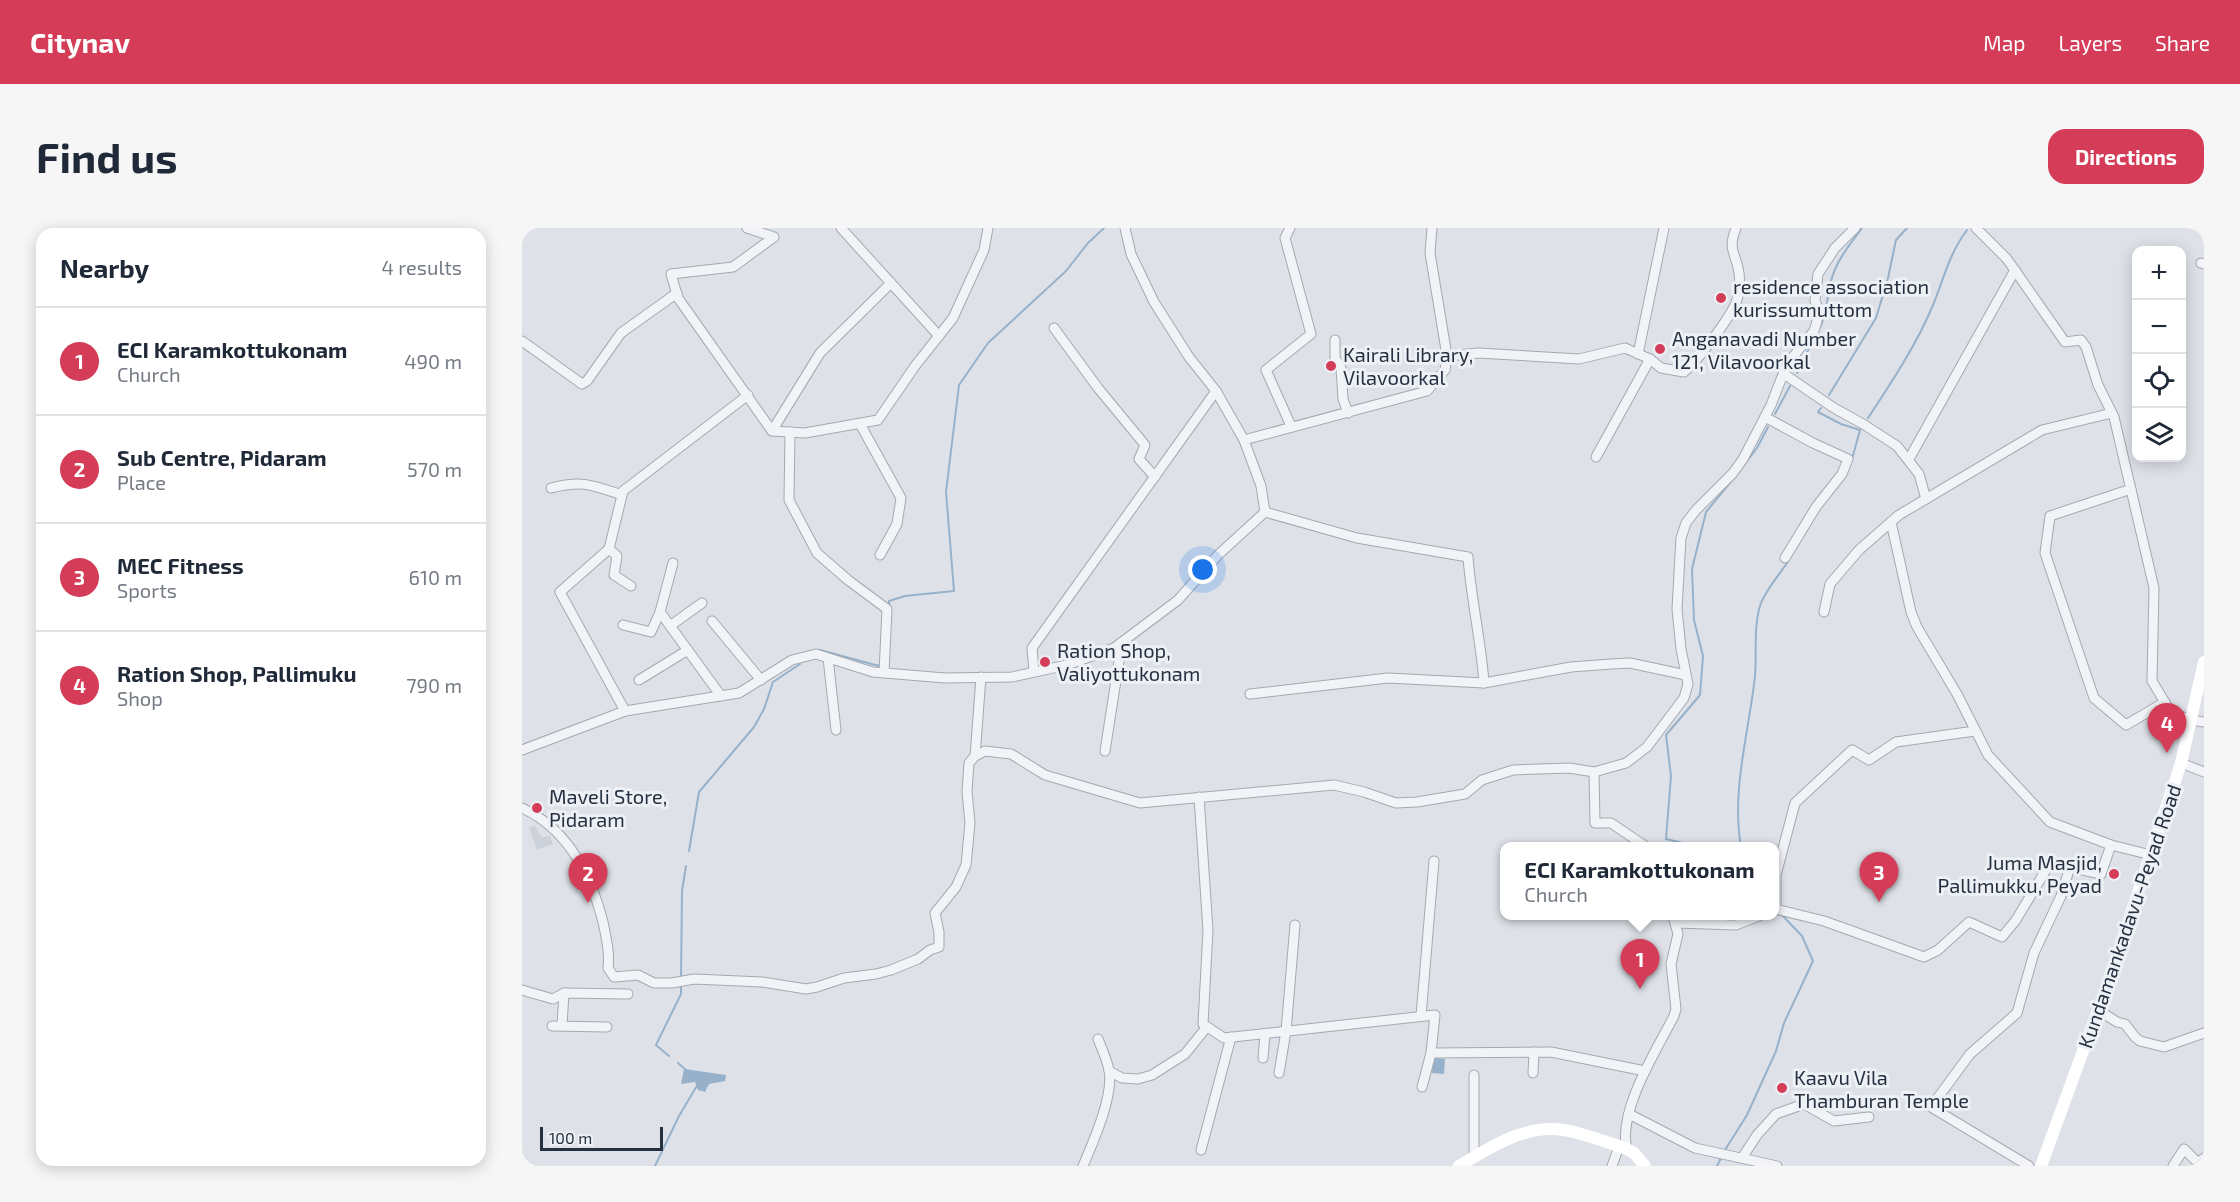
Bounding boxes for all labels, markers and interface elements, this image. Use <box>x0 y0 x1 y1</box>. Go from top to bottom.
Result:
text: Citynav <box>30 25 130 59</box>
text: Map <box>1983 30 2025 55</box>
text: Layers <box>2058 30 2122 55</box>
text: Share <box>2155 30 2210 55</box>
button: Directions <box>2048 129 2204 184</box>
text: Find us <box>36 131 178 181</box>
map controls <box>2132 246 2186 462</box>
button: + <box>2132 246 2186 300</box>
text: Nearby <box>60 252 149 283</box>
text: 4 results <box>382 255 462 279</box>
place label: residence association kurissumuttom <box>1733 274 1929 321</box>
marker: residence association kurissumuttom <box>1714 291 1728 305</box>
button: − <box>2132 300 2186 354</box>
place label: Anganavadi Number 121, Vilavoorkal <box>1672 326 1856 373</box>
text: ECI Karamkottukonam <box>117 336 347 362</box>
place label: Kairali Library, Vilavoorkal <box>1343 342 1473 389</box>
marker: Anganavadi Number 121, Vilavoorkal <box>1653 342 1667 356</box>
text: 1 <box>75 349 84 373</box>
text: 490 m <box>404 349 462 373</box>
button: locate <box>2132 354 2186 408</box>
marker: Kairali Library, Vilavoorkal <box>1324 359 1338 373</box>
text: Church <box>117 362 181 386</box>
button: layers <box>2132 408 2186 462</box>
text: Sub Centre, Pidaram <box>117 444 327 470</box>
text: 2 <box>74 457 85 481</box>
text: 570 m <box>407 457 462 481</box>
text: Place <box>117 470 166 494</box>
text: MEC Fitness <box>117 552 244 578</box>
your location <box>1188 555 1217 584</box>
text: 3 <box>74 565 85 589</box>
text: 610 m <box>409 565 462 589</box>
text: Sports <box>117 578 177 602</box>
place label: Ration Shop, Valiyottukonam <box>1057 638 1200 685</box>
marker: Ration Shop, Valiyottukonam <box>1038 655 1052 669</box>
text: Ration Shop, Pallimuku <box>117 660 357 686</box>
text: 4 <box>73 673 86 697</box>
text: 790 m <box>406 673 462 697</box>
text: Shop <box>117 686 163 710</box>
pin: 4 <box>2148 704 2186 753</box>
street label: Kundamankadavu-Peyad Road <box>2072 781 2186 1051</box>
place label: Maveli Store, Pidaram <box>549 784 667 831</box>
marker: Maveli Store, Pidaram <box>530 801 544 815</box>
popup <box>1500 842 1779 920</box>
place label: Juma Masjid, Pallimukku, Peyad <box>1937 850 2102 897</box>
pin: 3 <box>1860 852 1898 902</box>
pin: 2 <box>568 854 608 903</box>
text: ECI Karamkottukonam <box>1524 856 1755 882</box>
marker: Juma Masjid, Pallimukku, Peyad <box>2107 867 2121 881</box>
text: Church <box>1524 882 1588 906</box>
pin: 1 <box>1620 940 1660 989</box>
place label: Kaavu Vila Thamburan Temple <box>1794 1065 1969 1112</box>
marker: Kaavu Vila Thamburan Temple <box>1775 1081 1789 1095</box>
scale bar <box>540 1124 663 1152</box>
text: 100 m <box>549 1128 592 1147</box>

